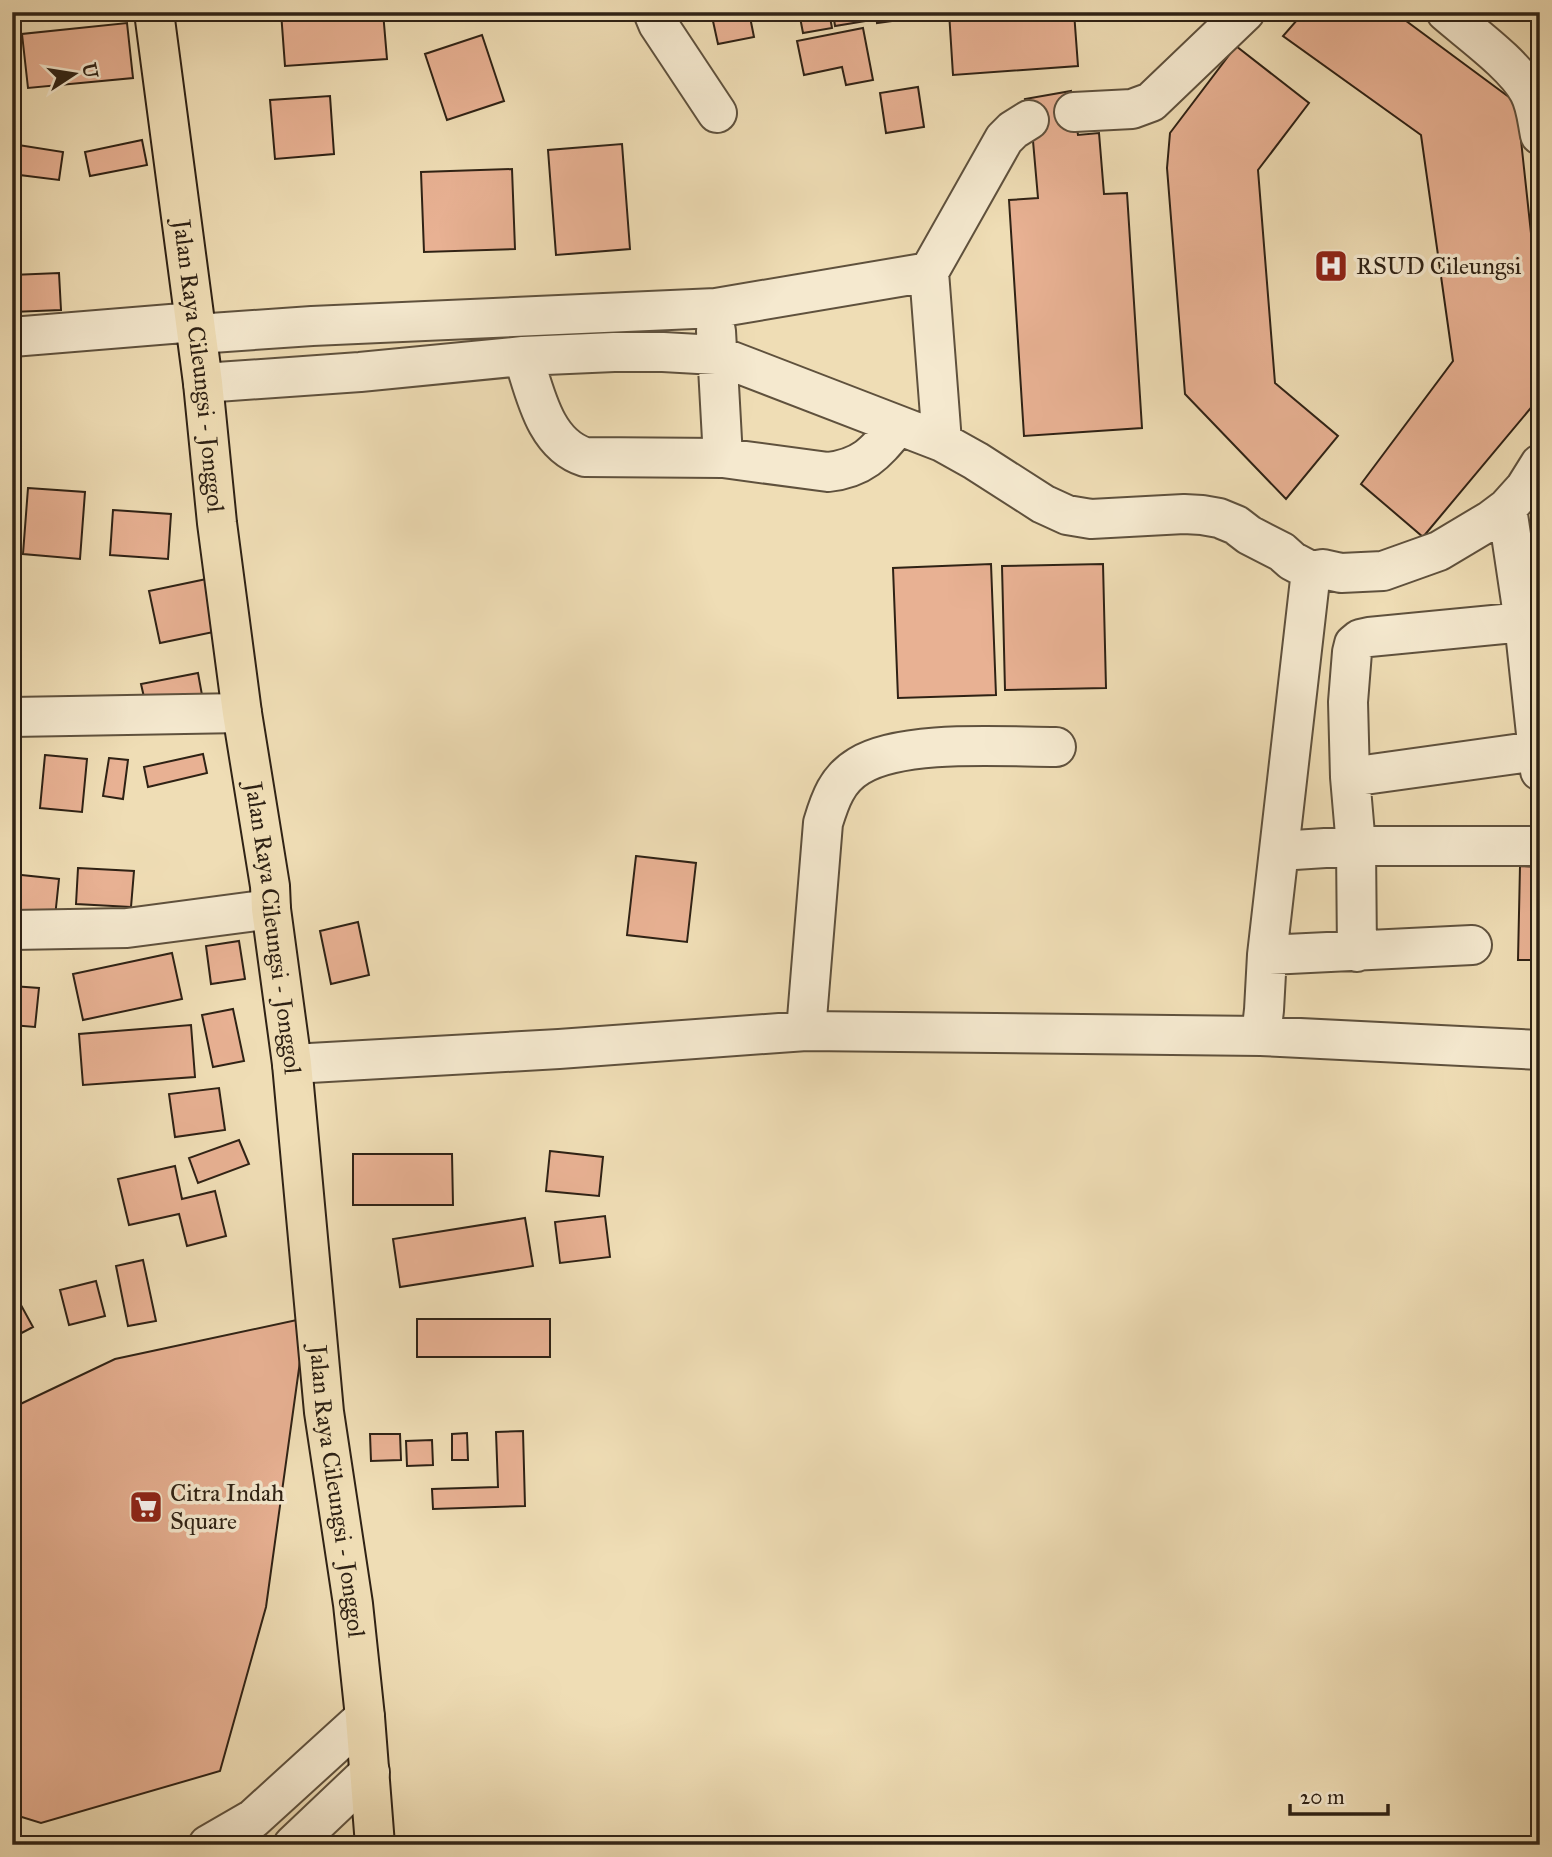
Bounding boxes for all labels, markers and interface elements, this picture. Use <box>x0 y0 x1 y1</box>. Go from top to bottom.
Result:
north arrow <box>38 38 108 108</box>
text: U <box>77 61 103 81</box>
street label: Jalan Raya Cileungsi - Jonggol <box>166 215 231 515</box>
hospital icon: RSUD Cileungsi <box>1312 247 1350 285</box>
place label: RSUD Cileungsi <box>1356 251 1522 281</box>
street label: Jalan Raya Cileungsi - Jonggol <box>238 777 308 1076</box>
street label: Jalan Raya Cileungsi - Jonggol <box>303 1341 372 1639</box>
place label: Citra Indah Square <box>170 1478 284 1536</box>
supermarket icon: Citra Indah Square <box>127 1488 165 1526</box>
scale bar <box>1290 1773 1388 1817</box>
text: 20 m <box>1300 1784 1345 1810</box>

